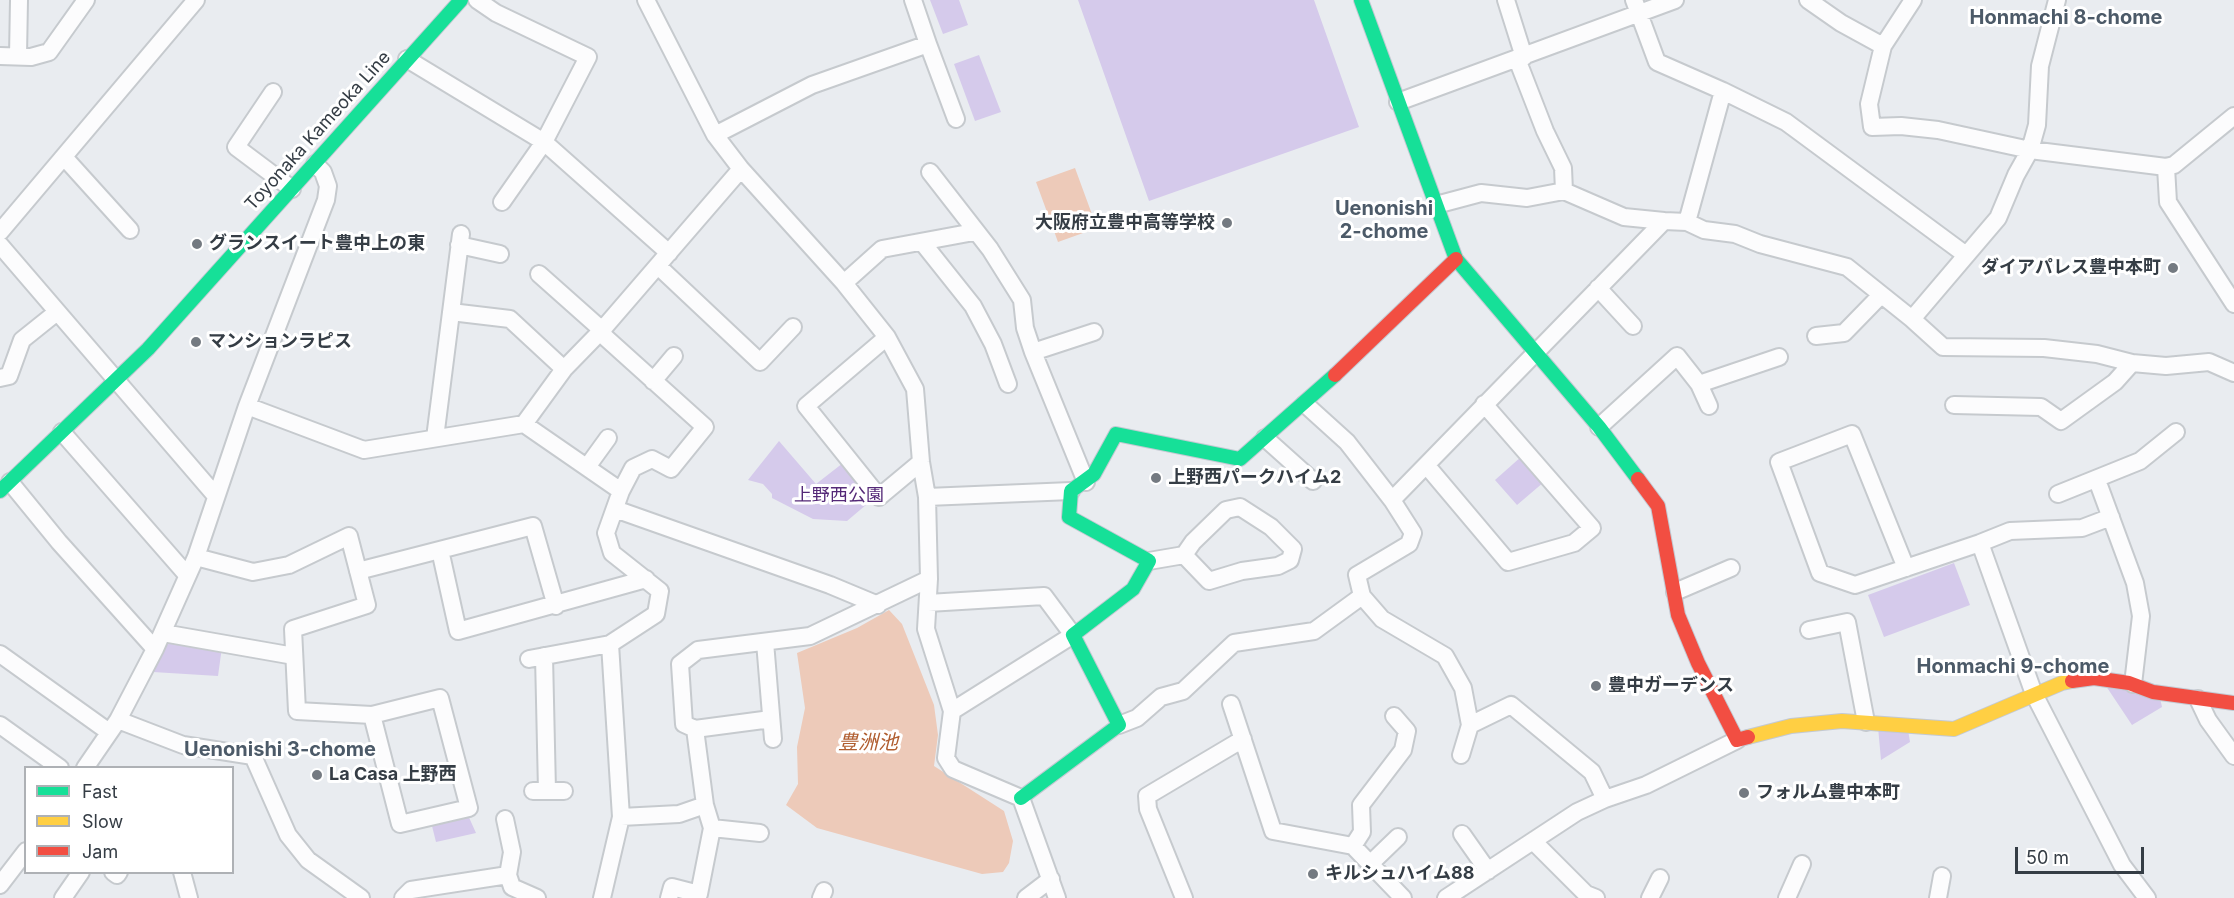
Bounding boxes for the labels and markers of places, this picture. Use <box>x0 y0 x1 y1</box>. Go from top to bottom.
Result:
place label: 大阪府立豊中高等学校 <box>1035 212 1215 234</box>
marker: 大阪府立豊中高等学校 <box>1220 216 1234 230</box>
place label: グランスイート豊中上の東 <box>209 233 425 255</box>
marker: グランスイート豊中上の東 <box>190 237 204 251</box>
place label: ダイアパレス豊中本町 <box>1981 257 2161 279</box>
marker: ダイアパレス豊中本町 <box>2166 261 2180 275</box>
place label: マンションラピス <box>208 331 352 353</box>
marker: マンションラピス <box>189 335 203 349</box>
place label: 上野西パークハイム2 <box>1168 467 1341 489</box>
marker: 上野西パークハイム2 <box>1149 471 1163 485</box>
place label: 豊中ガーデンス <box>1608 675 1734 697</box>
marker: 豊中ガーデンス <box>1589 679 1603 693</box>
place label: La Casa 上野西 <box>329 764 456 786</box>
marker: La Casa 上野西 <box>310 768 324 782</box>
place label: フォルム豊中本町 <box>1756 782 1900 804</box>
marker: フォルム豊中本町 <box>1737 786 1751 800</box>
place label: キルシュハイム88 <box>1325 863 1474 885</box>
marker: キルシュハイム88 <box>1306 867 1320 881</box>

